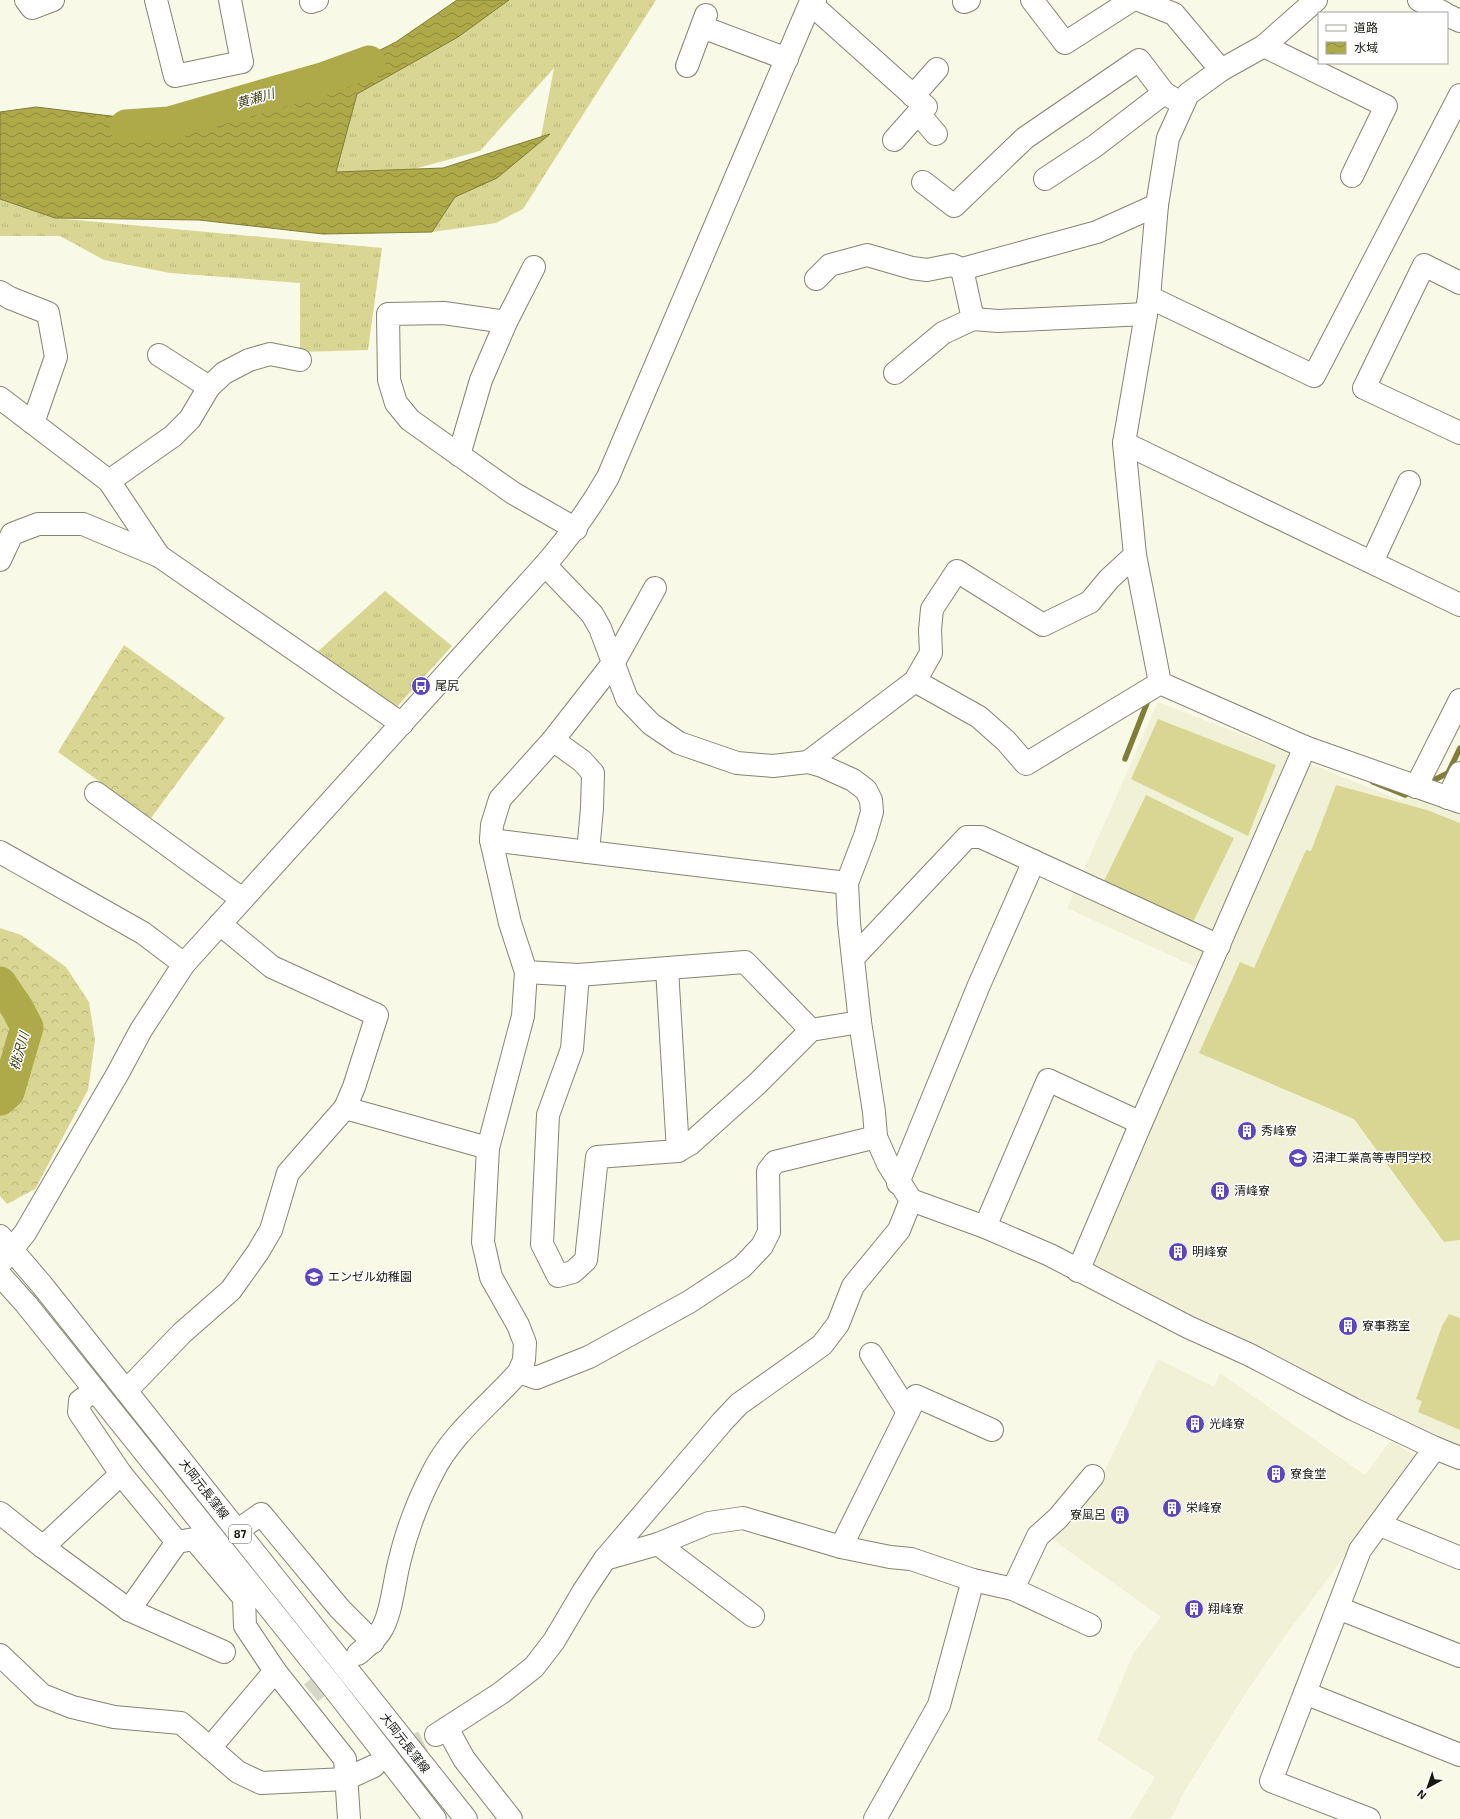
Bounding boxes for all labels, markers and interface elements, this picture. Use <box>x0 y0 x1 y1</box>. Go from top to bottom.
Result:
legend <box>1318 12 1448 64</box>
text: 道路 <box>1354 20 1378 34</box>
text: 水域 <box>1354 40 1378 54</box>
water label: 黄瀬川 <box>234 84 278 111</box>
bus stop icon: 尾尻 <box>410 675 432 697</box>
place label: 尾尻 <box>435 678 459 692</box>
water label: 桃沢川 <box>6 1028 33 1072</box>
building icon: 秀峰寮 <box>1236 1120 1258 1142</box>
place label: 秀峰寮 <box>1261 1123 1297 1137</box>
school or university icon: 沼津工業高等専門学校 <box>1287 1147 1309 1169</box>
place label: 沼津工業高等専門学校 <box>1312 1150 1432 1164</box>
building icon: 清峰寮 <box>1209 1180 1231 1202</box>
place label: 清峰寮 <box>1234 1183 1270 1197</box>
building icon: 明峰寮 <box>1167 1241 1189 1263</box>
place label: 明峰寮 <box>1192 1244 1228 1258</box>
school or university icon: エンゼル幼稚園 <box>303 1266 325 1288</box>
place label: エンゼル幼稚園 <box>328 1269 412 1283</box>
building icon: 寮事務室 <box>1337 1315 1359 1337</box>
place label: 寮事務室 <box>1362 1318 1410 1332</box>
building icon: 光峰寮 <box>1184 1413 1206 1435</box>
place label: 光峰寮 <box>1209 1416 1245 1430</box>
street label: 大岡元長窪線 <box>177 1456 232 1521</box>
building icon: 寮食堂 <box>1265 1463 1287 1485</box>
place label: 寮食堂 <box>1290 1466 1326 1480</box>
building icon: 栄峰寮 <box>1161 1497 1183 1519</box>
place label: 栄峰寮 <box>1186 1500 1222 1514</box>
building icon: 寮風呂 <box>1109 1504 1131 1526</box>
place label: 寮風呂 <box>1070 1507 1106 1521</box>
road number: 87 <box>229 1525 251 1543</box>
building icon: 翔峰寮 <box>1183 1598 1205 1620</box>
place label: 翔峰寮 <box>1208 1601 1244 1615</box>
street label: 大岡元長窪線 <box>378 1710 433 1775</box>
north arrow <box>1408 1767 1448 1807</box>
text: N <box>1414 1787 1428 1803</box>

